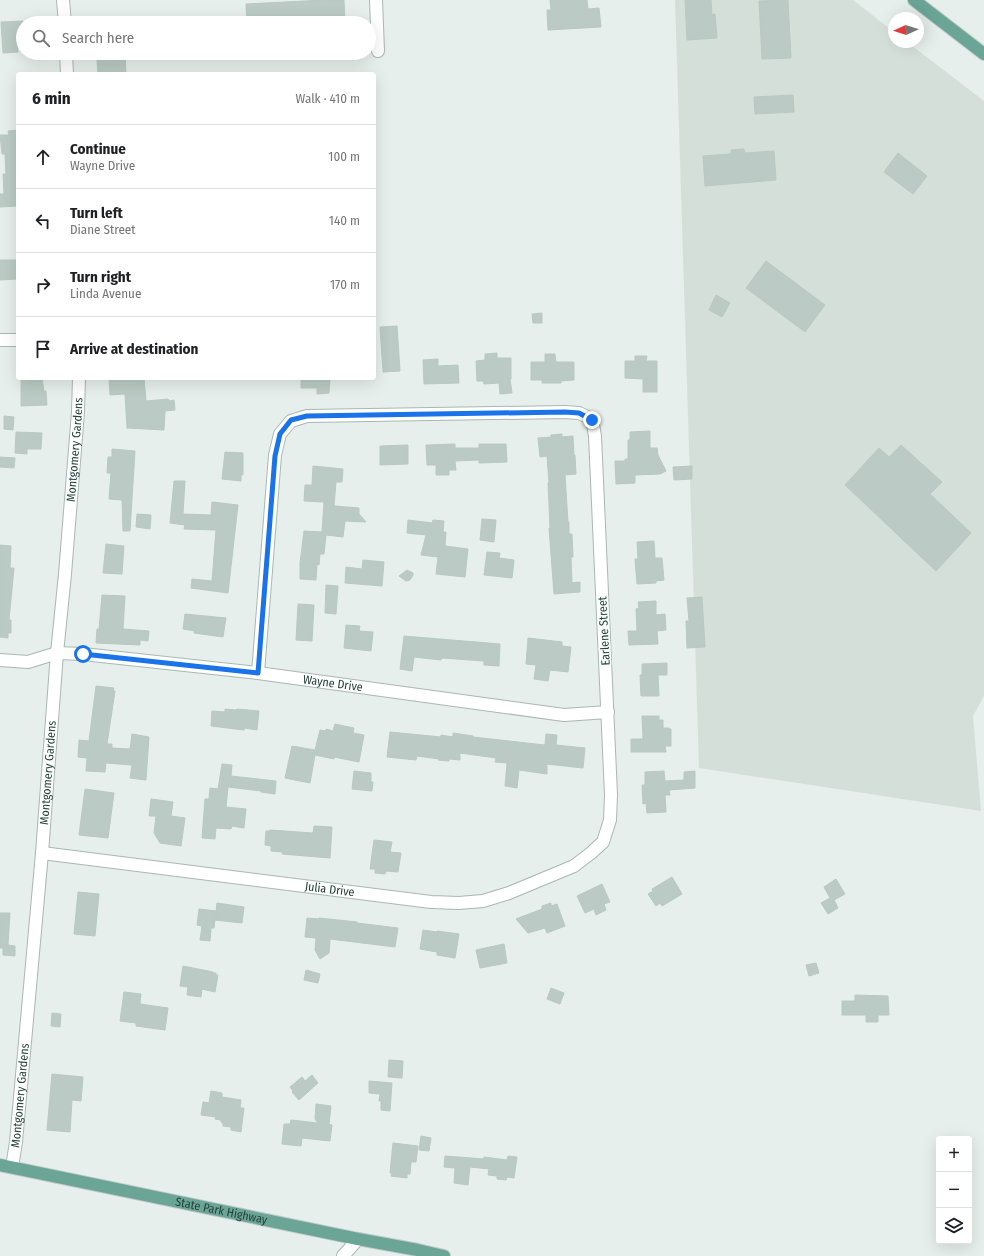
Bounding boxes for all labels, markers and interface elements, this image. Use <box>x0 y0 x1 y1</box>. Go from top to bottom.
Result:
north arrow <box>888 12 924 48</box>
search box <box>16 16 376 60</box>
icon: search <box>30 27 52 49</box>
text: Search here <box>62 29 134 47</box>
text: 6 min <box>32 88 71 109</box>
text: Walk · 410 m <box>296 91 360 106</box>
text: Continue <box>70 140 126 158</box>
icon: ahead <box>32 146 54 168</box>
text: 100 m <box>328 149 360 164</box>
text: Wayne Drive <box>70 158 135 173</box>
text: Turn left <box>70 204 123 222</box>
icon: left <box>32 210 54 232</box>
text: 140 m <box>329 213 360 228</box>
text: Diane Street <box>70 222 136 237</box>
text: Turn right <box>70 268 131 286</box>
icon: right <box>32 274 54 296</box>
text: 170 m <box>330 277 360 292</box>
text: Linda Avenue <box>70 286 141 301</box>
icon: arrive <box>32 338 54 360</box>
text: Arrive at destination <box>70 340 198 358</box>
street label: Montgomery Gardens <box>64 397 85 503</box>
route end <box>583 411 601 429</box>
street label: Earlene Street <box>595 596 613 666</box>
route start <box>74 645 92 663</box>
street label: Wayne Drive <box>302 672 364 694</box>
street label: Montgomery Gardens <box>37 720 59 825</box>
street label: Julia Drive <box>304 879 355 899</box>
street label: Montgomery Gardens <box>8 1043 32 1149</box>
map controls <box>936 1136 972 1244</box>
button: + <box>936 1136 972 1172</box>
button: − <box>936 1172 972 1208</box>
street label: State Park Highway <box>174 1194 269 1227</box>
button: layers <box>936 1208 972 1244</box>

